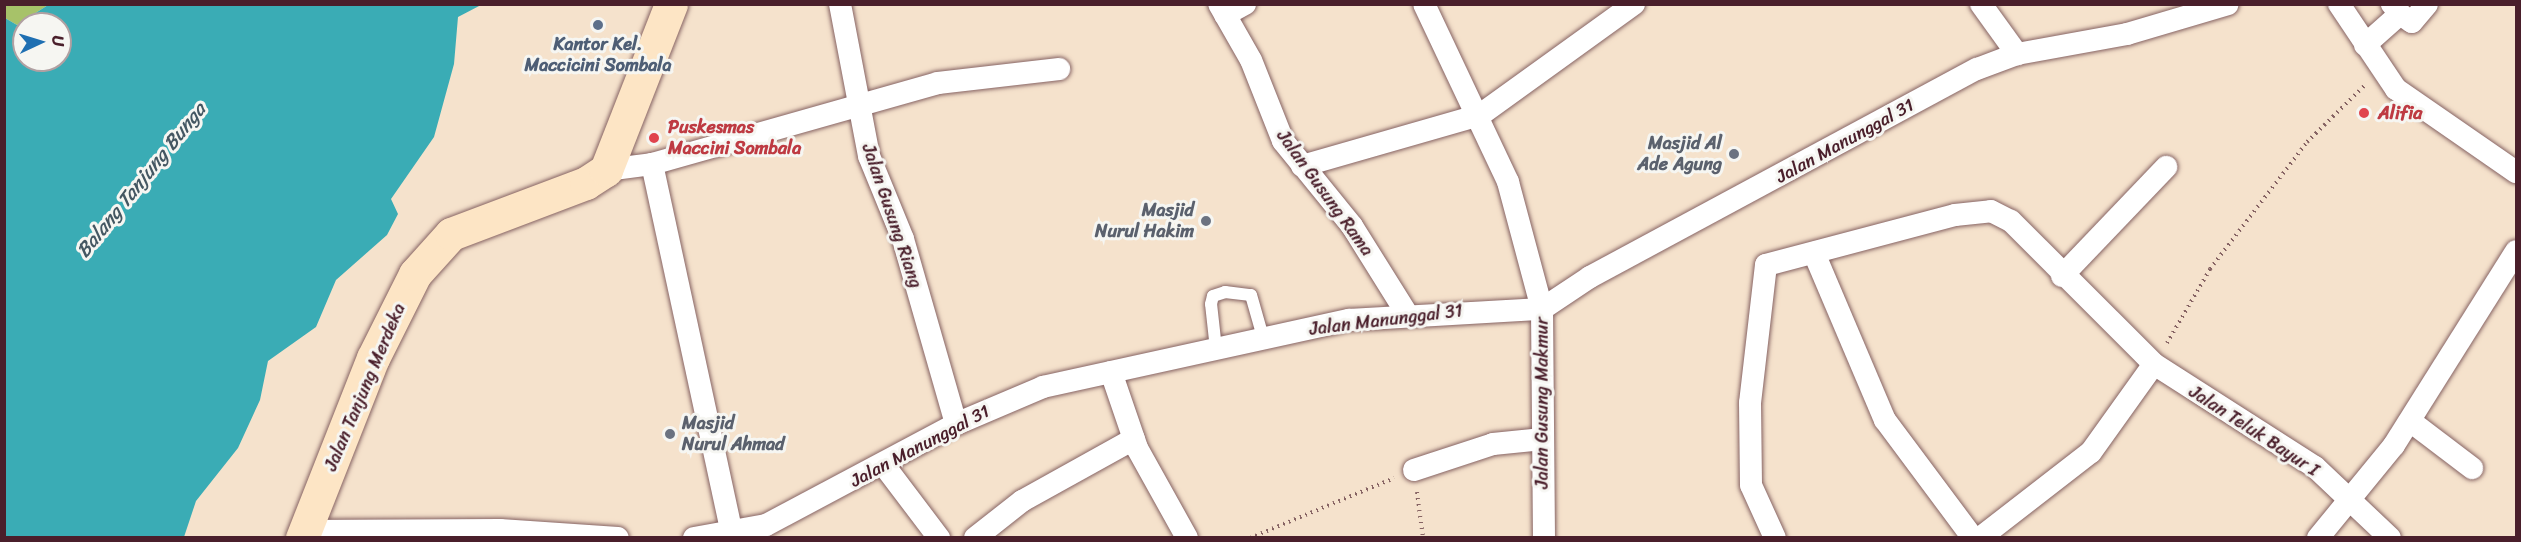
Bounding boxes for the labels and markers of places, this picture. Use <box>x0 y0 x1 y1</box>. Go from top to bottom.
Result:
marker: Kantor Kel. Maccicini Sombala <box>591 18 605 32</box>
place label: Kantor Kel. Maccicini Sombala <box>524 34 672 76</box>
place label: Alifia <box>2378 102 2422 124</box>
marker: Alifia <box>2355 104 2373 122</box>
place label: Puskesmas Maccini Sombala <box>668 117 801 160</box>
marker: Puskesmas Maccini Sombala <box>645 129 663 147</box>
place label: Masjid Al Ade Agung <box>1637 133 1722 176</box>
marker: Masjid Al Ade Agung <box>1727 147 1741 161</box>
place label: Masjid Nurul Hakim <box>1095 200 1194 242</box>
marker: Masjid Nurul Hakim <box>1199 214 1213 228</box>
place label: Masjid Nurul Ahmad <box>682 413 785 456</box>
marker: Masjid Nurul Ahmad <box>663 427 677 441</box>

